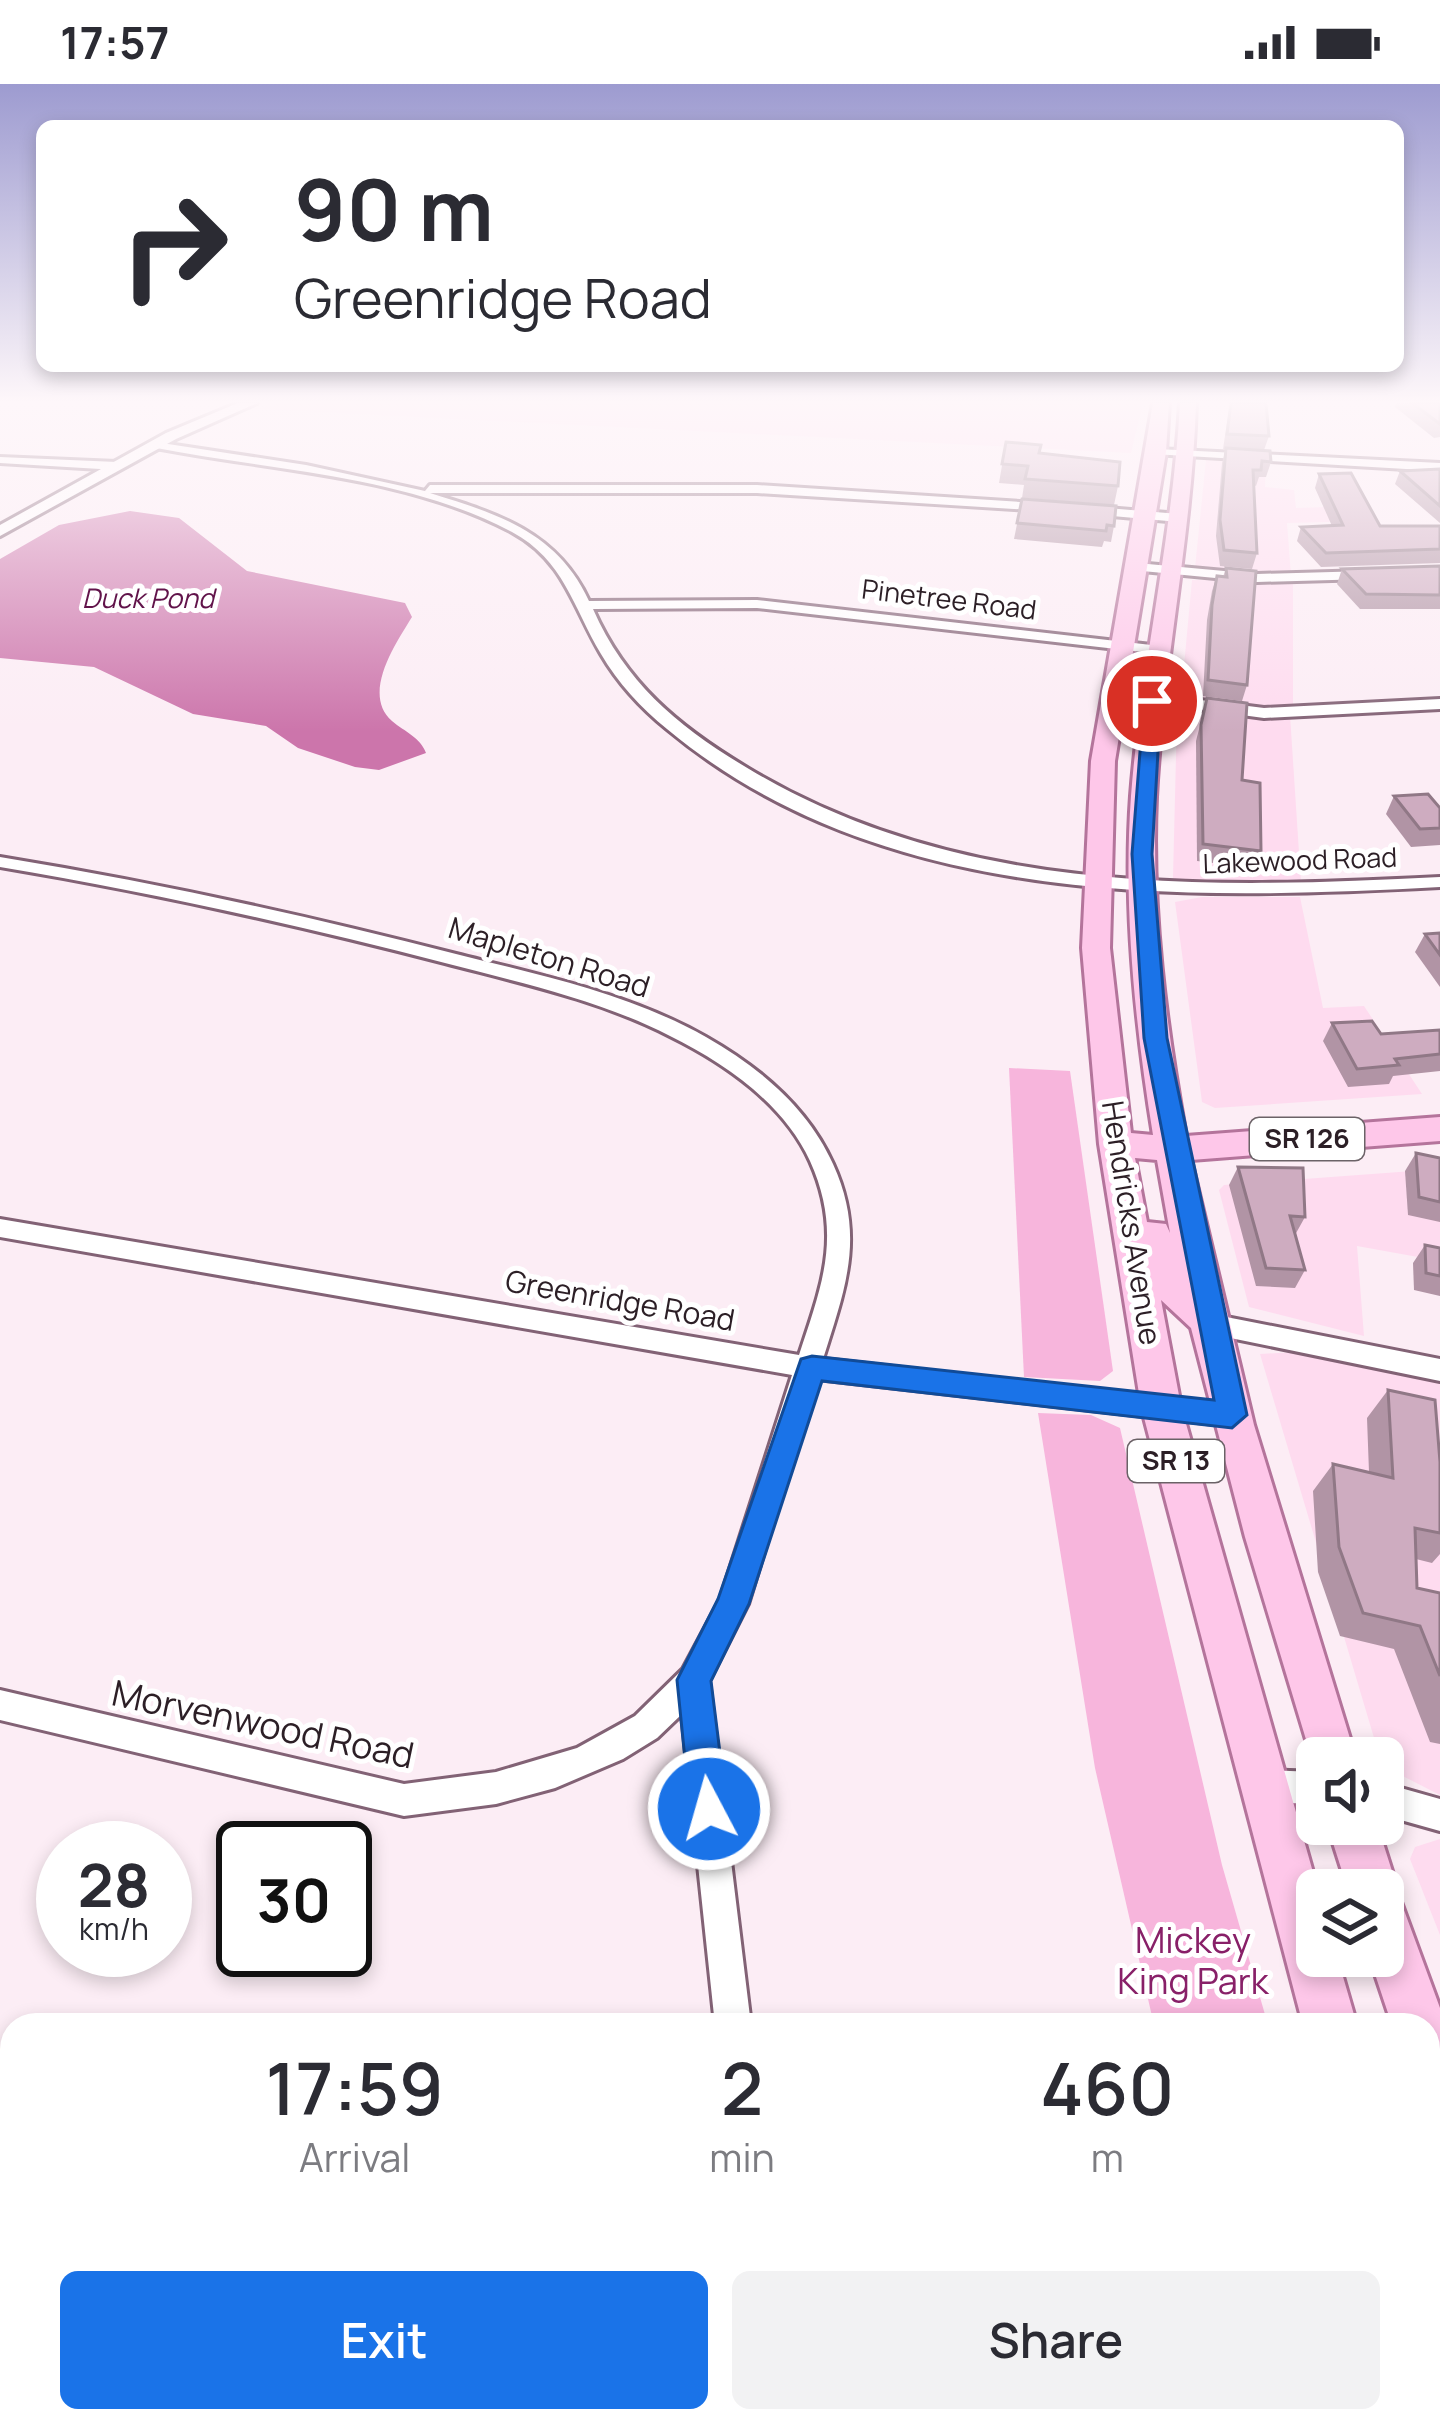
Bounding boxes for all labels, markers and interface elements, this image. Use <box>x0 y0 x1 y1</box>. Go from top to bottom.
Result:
text: 17:57 <box>60 11 170 73</box>
text: 90 m <box>294 151 494 266</box>
icon: right <box>96 168 252 324</box>
text: Greenridge Road <box>294 260 712 334</box>
street label: Pinetree Road <box>860 569 1039 628</box>
water label: Duck Pond <box>82 579 217 616</box>
pin <box>1101 650 1203 752</box>
icon: arrive <box>1119 668 1185 734</box>
street label: Lakewood Road <box>1202 838 1398 881</box>
street label: Mapleton Road <box>444 907 655 1007</box>
street label: Hendricks Avenue <box>1093 1098 1172 1348</box>
road number: SR 126 <box>1250 1118 1364 1160</box>
street label: Greenridge Road <box>502 1259 738 1340</box>
road number: SR 13 <box>1128 1440 1224 1482</box>
street label: Morvenwood Road <box>108 1668 419 1779</box>
map controls <box>1296 1737 1404 1977</box>
button: sound <box>1296 1737 1404 1845</box>
position arrow <box>646 1746 772 1872</box>
speed limit sign: 30 <box>216 1821 372 1977</box>
text: 28 <box>78 1843 150 1925</box>
button: layers <box>1296 1869 1404 1977</box>
text: km/h <box>79 1908 149 1949</box>
park label: Mickey King Park <box>1117 1915 1270 2005</box>
text: 17:59 <box>265 2038 444 2137</box>
text: 2 <box>721 2038 763 2137</box>
text: 460 <box>1040 2038 1175 2137</box>
text: Arrival <box>299 2130 410 2184</box>
text: min <box>709 2130 775 2184</box>
text: m <box>1091 2130 1124 2184</box>
button: Exit <box>60 2271 708 2409</box>
button: Share <box>732 2271 1380 2409</box>

